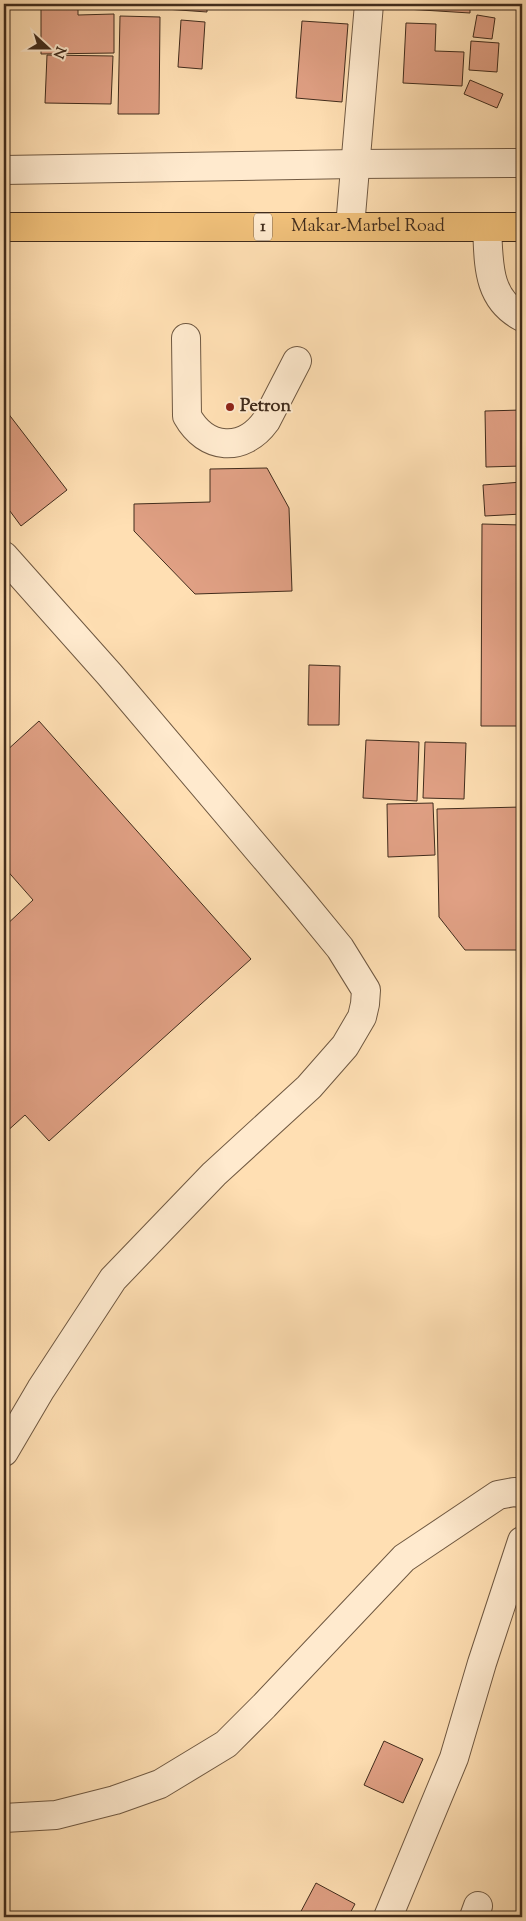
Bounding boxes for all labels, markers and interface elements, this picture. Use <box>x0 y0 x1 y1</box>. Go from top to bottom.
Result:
north arrow <box>22 22 72 72</box>
text: N <box>47 43 70 61</box>
road number: 1 <box>254 213 272 240</box>
street label: Makar-Marbel Road <box>291 214 445 240</box>
place label: Petron <box>240 394 291 420</box>
marker: Petron <box>224 401 236 413</box>

